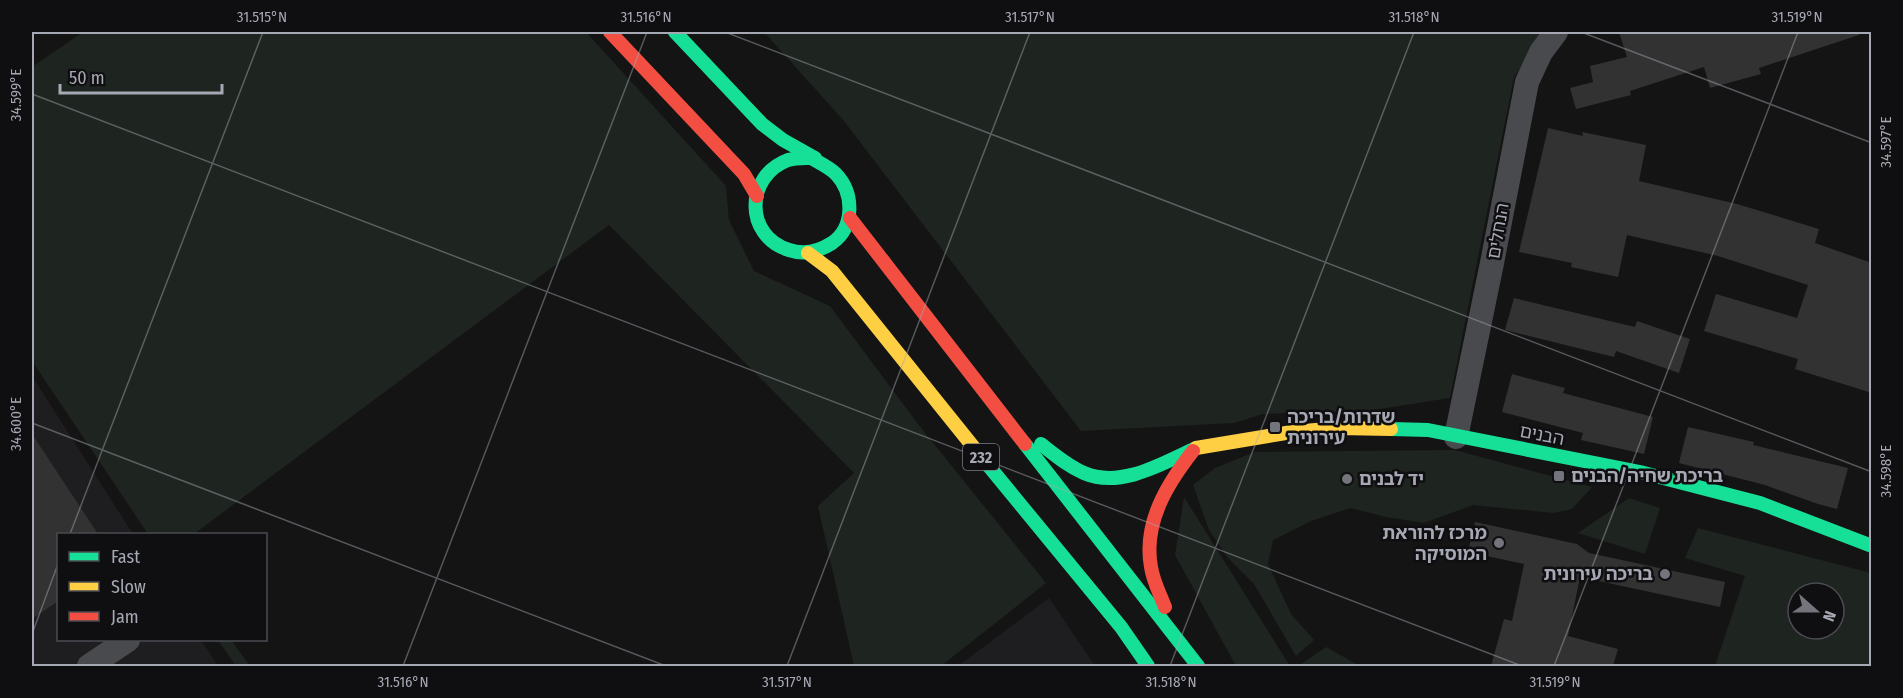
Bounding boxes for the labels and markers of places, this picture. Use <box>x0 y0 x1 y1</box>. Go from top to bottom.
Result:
place label: שדרות/בריכה עירונית <box>1287 406 1395 449</box>
marker: שדרות/בריכה עירונית <box>1268 420 1282 434</box>
place label: בריכת שחיה/הבנים <box>1571 465 1724 487</box>
place label: יד לבנים <box>1359 468 1424 490</box>
marker: בריכת שחיה/הבנים <box>1552 469 1566 483</box>
marker: יד לבנים <box>1340 472 1354 486</box>
place label: מרכז להוראת המוסיקה <box>1382 522 1487 565</box>
marker: מרכז להוראת המוסיקה <box>1492 536 1506 550</box>
place label: בריכה עירונית <box>1544 563 1653 585</box>
marker: בריכה עירונית <box>1658 567 1672 581</box>

